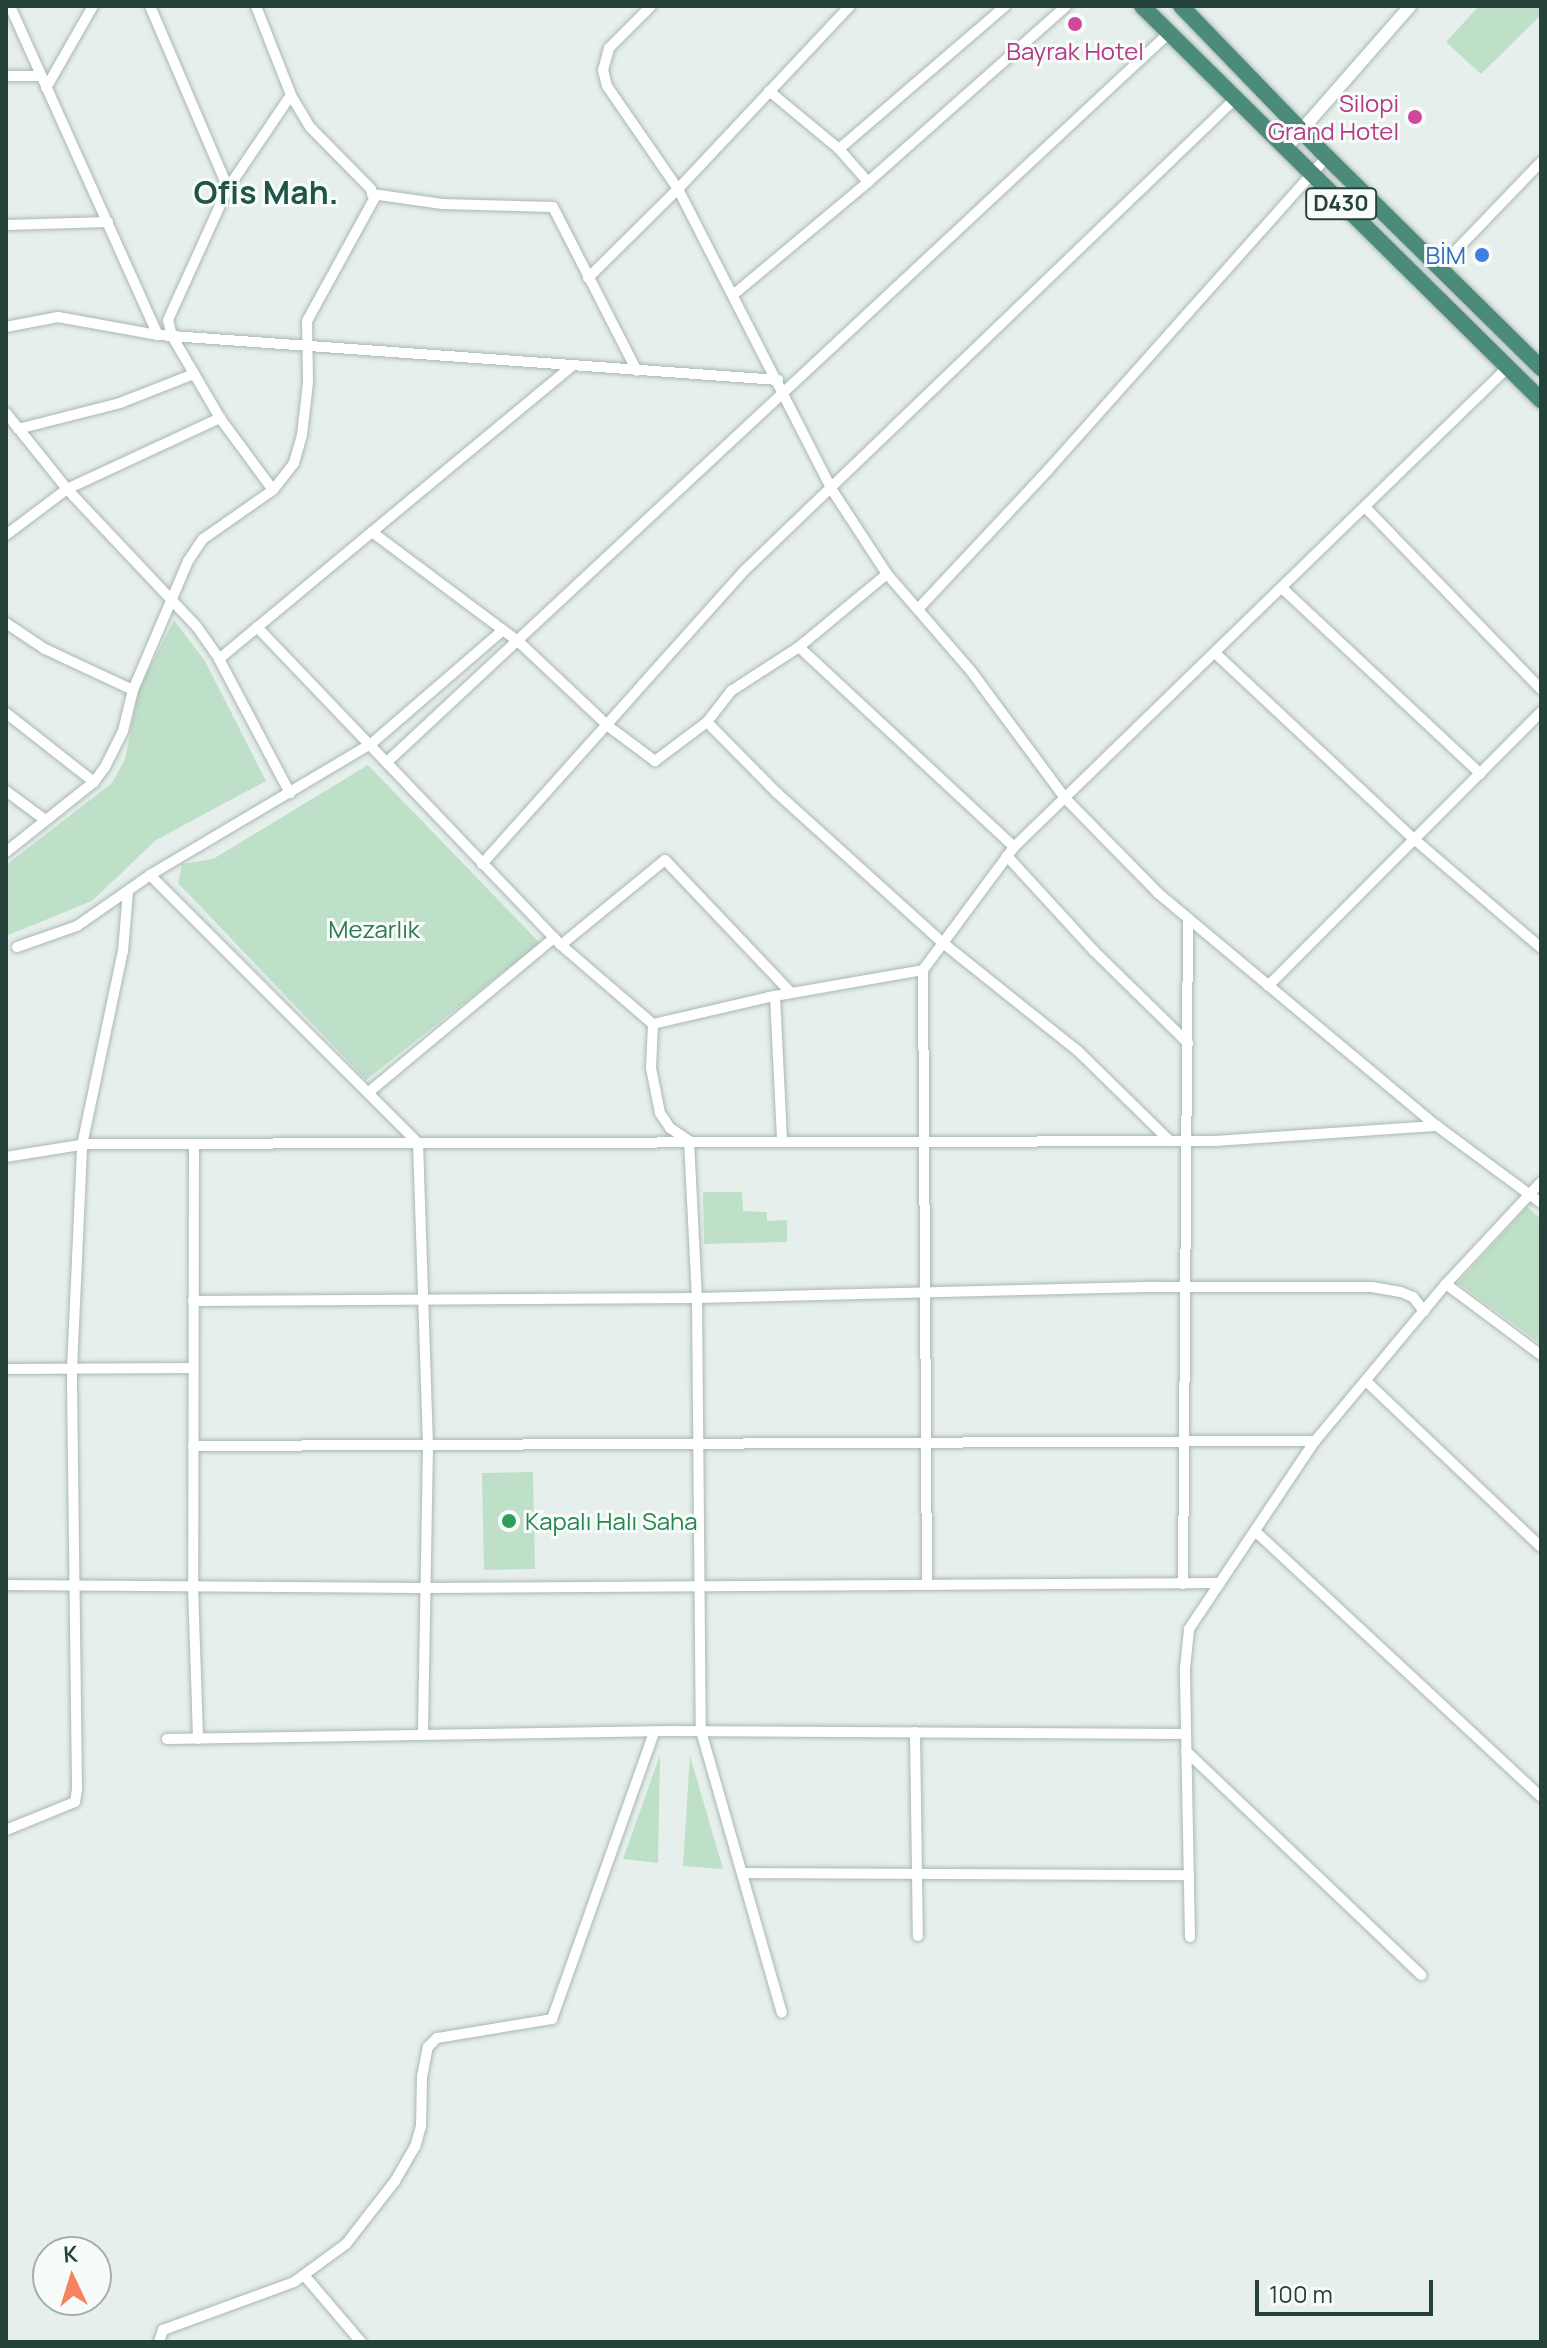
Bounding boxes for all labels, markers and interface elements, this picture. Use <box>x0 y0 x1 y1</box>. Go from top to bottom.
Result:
marker: Bayrak Hotel <box>1066 15 1084 33</box>
place label: Bayrak Hotel <box>1006 37 1144 65</box>
place label: Silopi Grand Hotel <box>1268 89 1399 145</box>
marker: Silopi Grand Hotel <box>1406 108 1424 126</box>
district label: Ofis Mah. <box>194 173 338 211</box>
road number: D430 <box>1305 186 1377 222</box>
place label: BİM <box>1426 241 1466 269</box>
marker: BİM <box>1473 246 1491 264</box>
park label: Mezarlık <box>328 915 420 943</box>
place label: Kapalı Halı Saha <box>525 1507 698 1535</box>
marker: Kapalı Halı Saha <box>500 1512 518 1530</box>
north arrow <box>32 2236 112 2316</box>
text: K <box>62 2239 79 2270</box>
scale bar <box>1259 2264 1437 2314</box>
text: 100 m <box>1269 2277 1333 2310</box>

